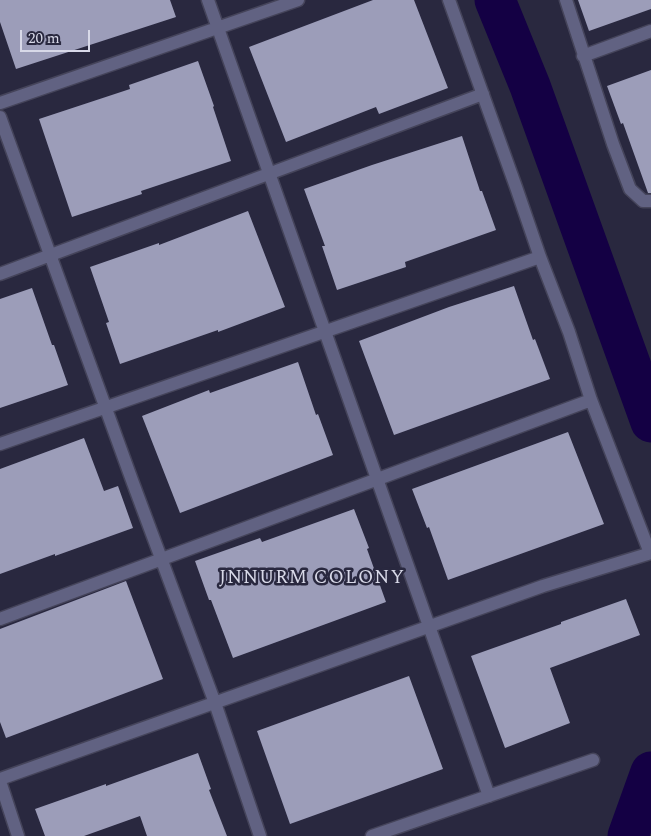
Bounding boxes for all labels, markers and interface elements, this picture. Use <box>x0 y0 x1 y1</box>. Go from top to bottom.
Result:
scale bar <box>22 20 92 52</box>
text: 20 m <box>28 27 60 50</box>
district label: JNNURM COLONY <box>217 568 407 590</box>

